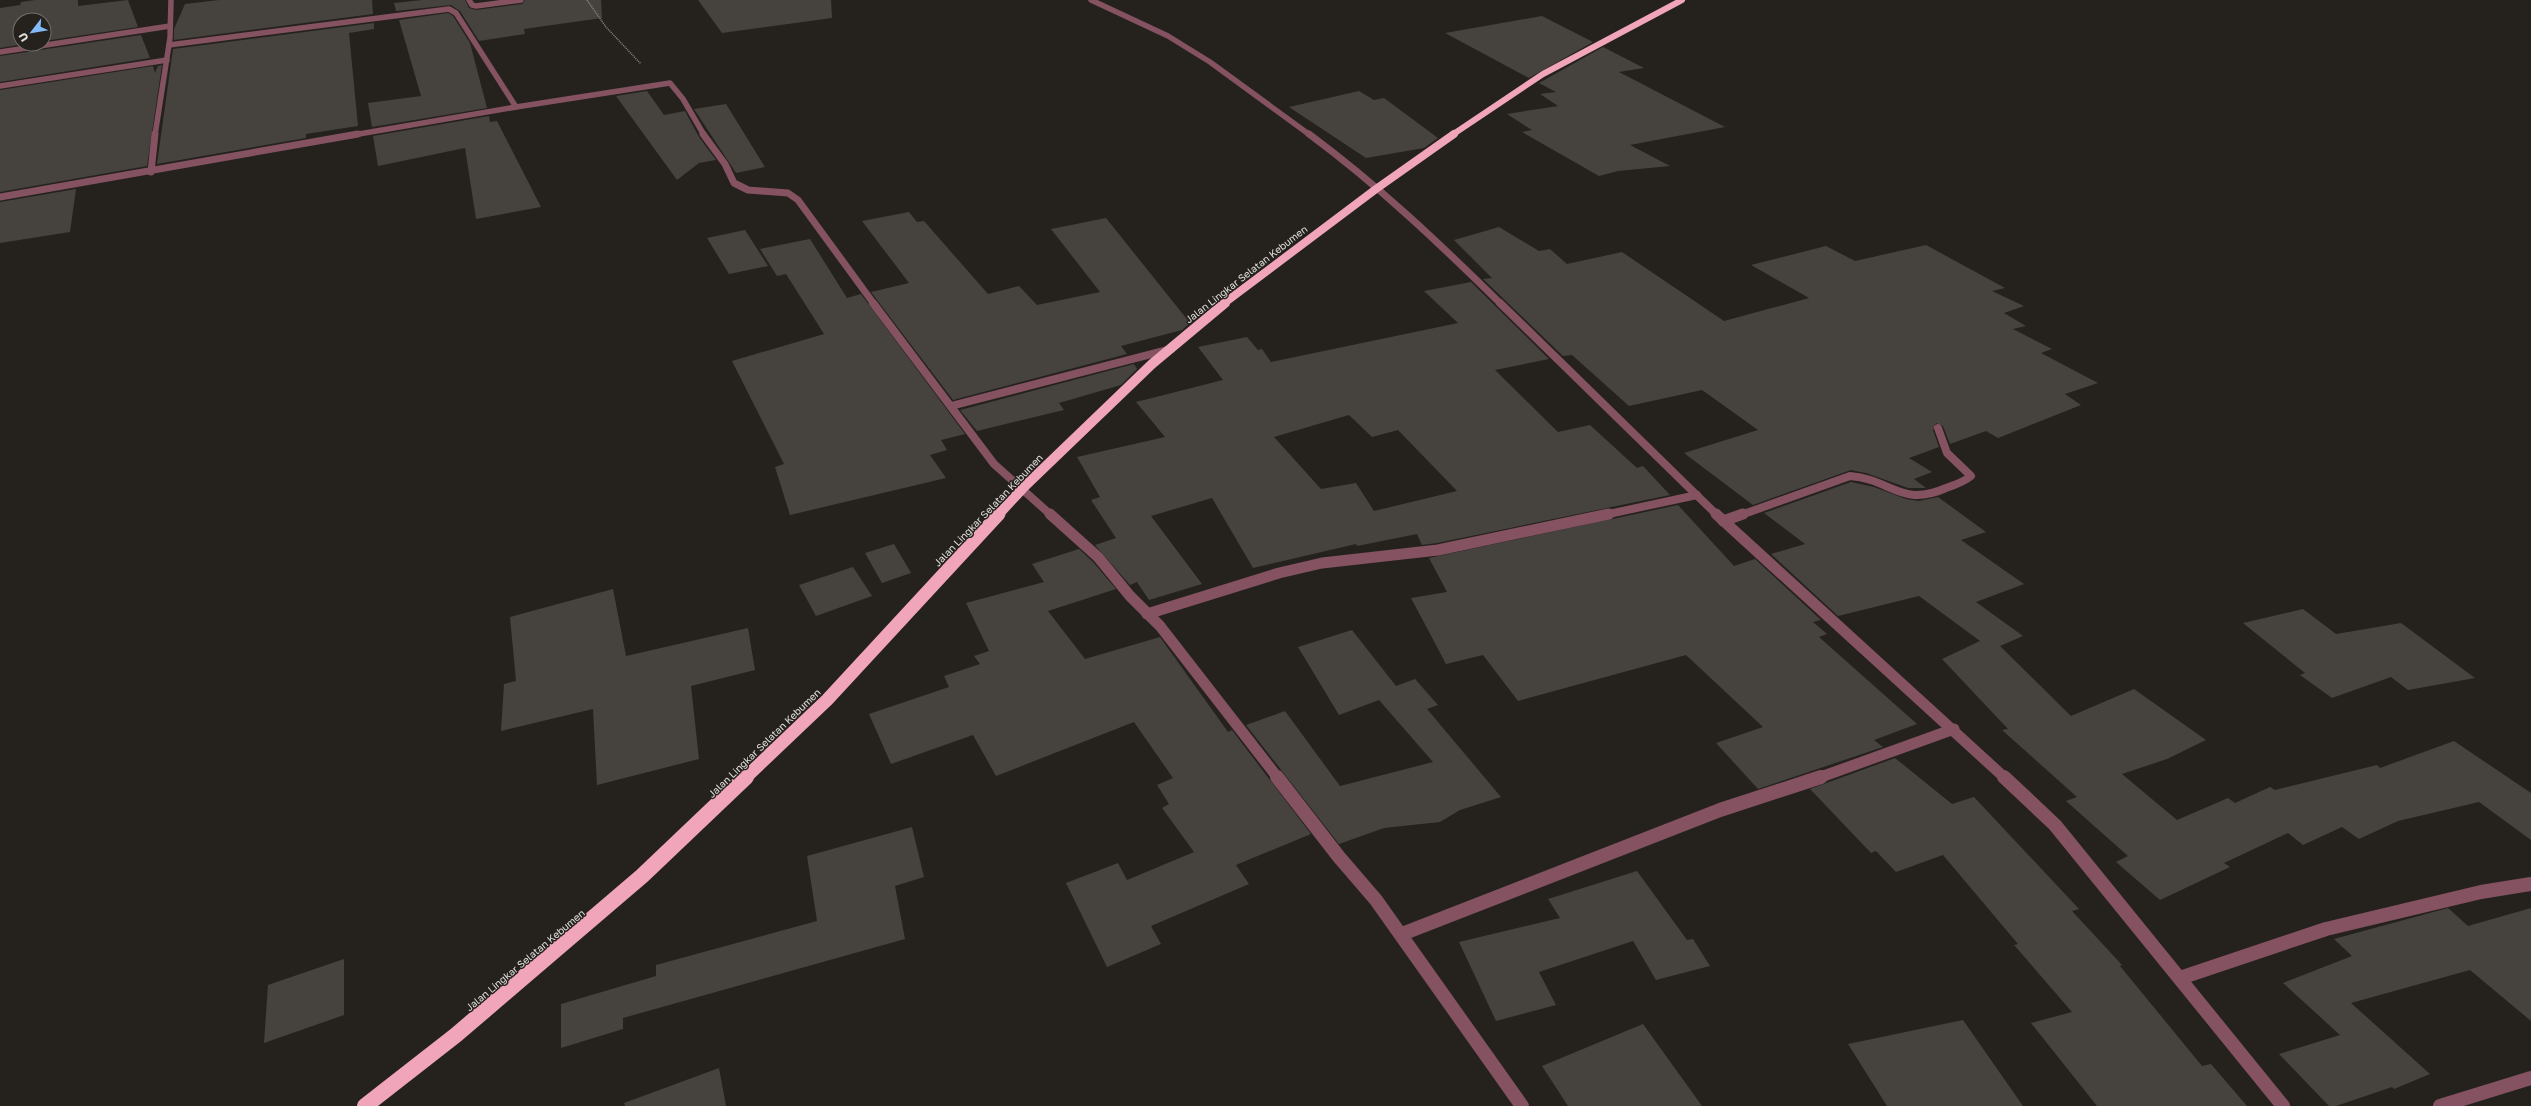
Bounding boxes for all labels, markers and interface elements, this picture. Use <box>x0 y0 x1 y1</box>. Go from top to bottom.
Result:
north arrow <box>12 12 52 52</box>
text: U <box>15 31 31 44</box>
street label: Jalan Lingkar Selatan Kebumen <box>1183 223 1309 325</box>
street label: Jalan Lingkar Selatan Kebumen <box>931 451 1045 569</box>
street label: Jalan Lingkar Selatan Kebumen <box>705 686 823 800</box>
street label: Jalan Lingkar Selatan Kebumen <box>463 907 587 1013</box>

